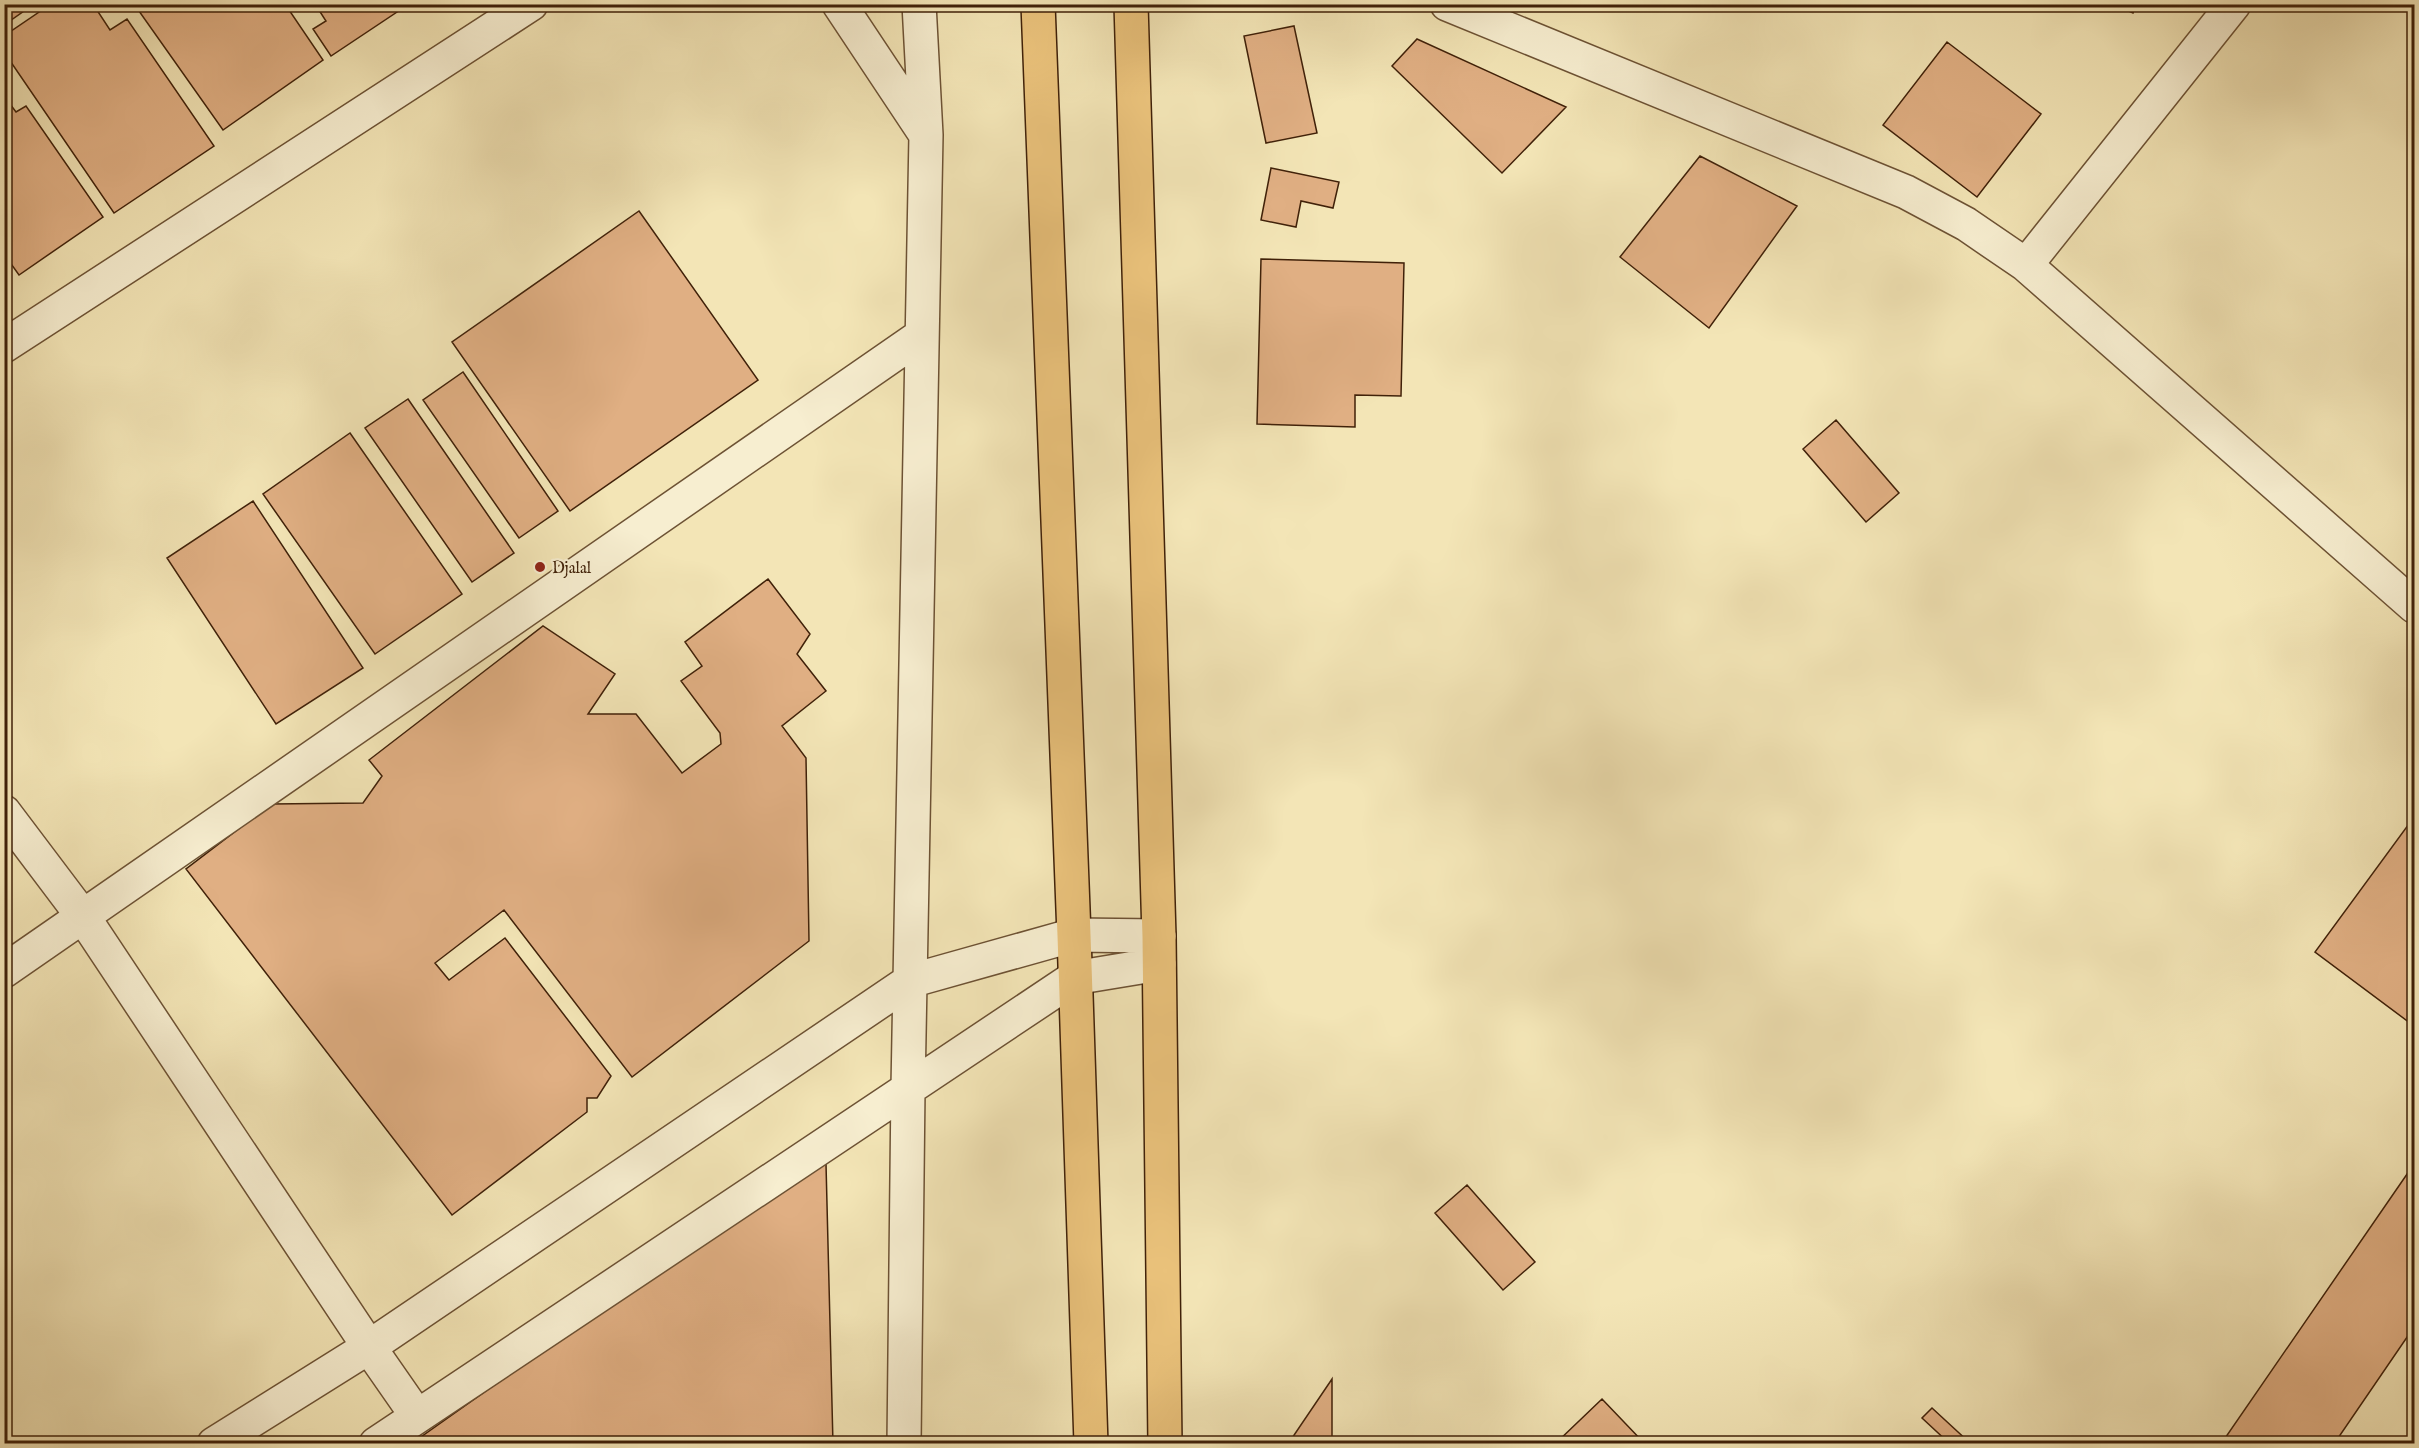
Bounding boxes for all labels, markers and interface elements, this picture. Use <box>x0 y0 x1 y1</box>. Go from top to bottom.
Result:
place label: Djalal <box>552 559 592 579</box>
marker: Djalal <box>533 560 547 574</box>

